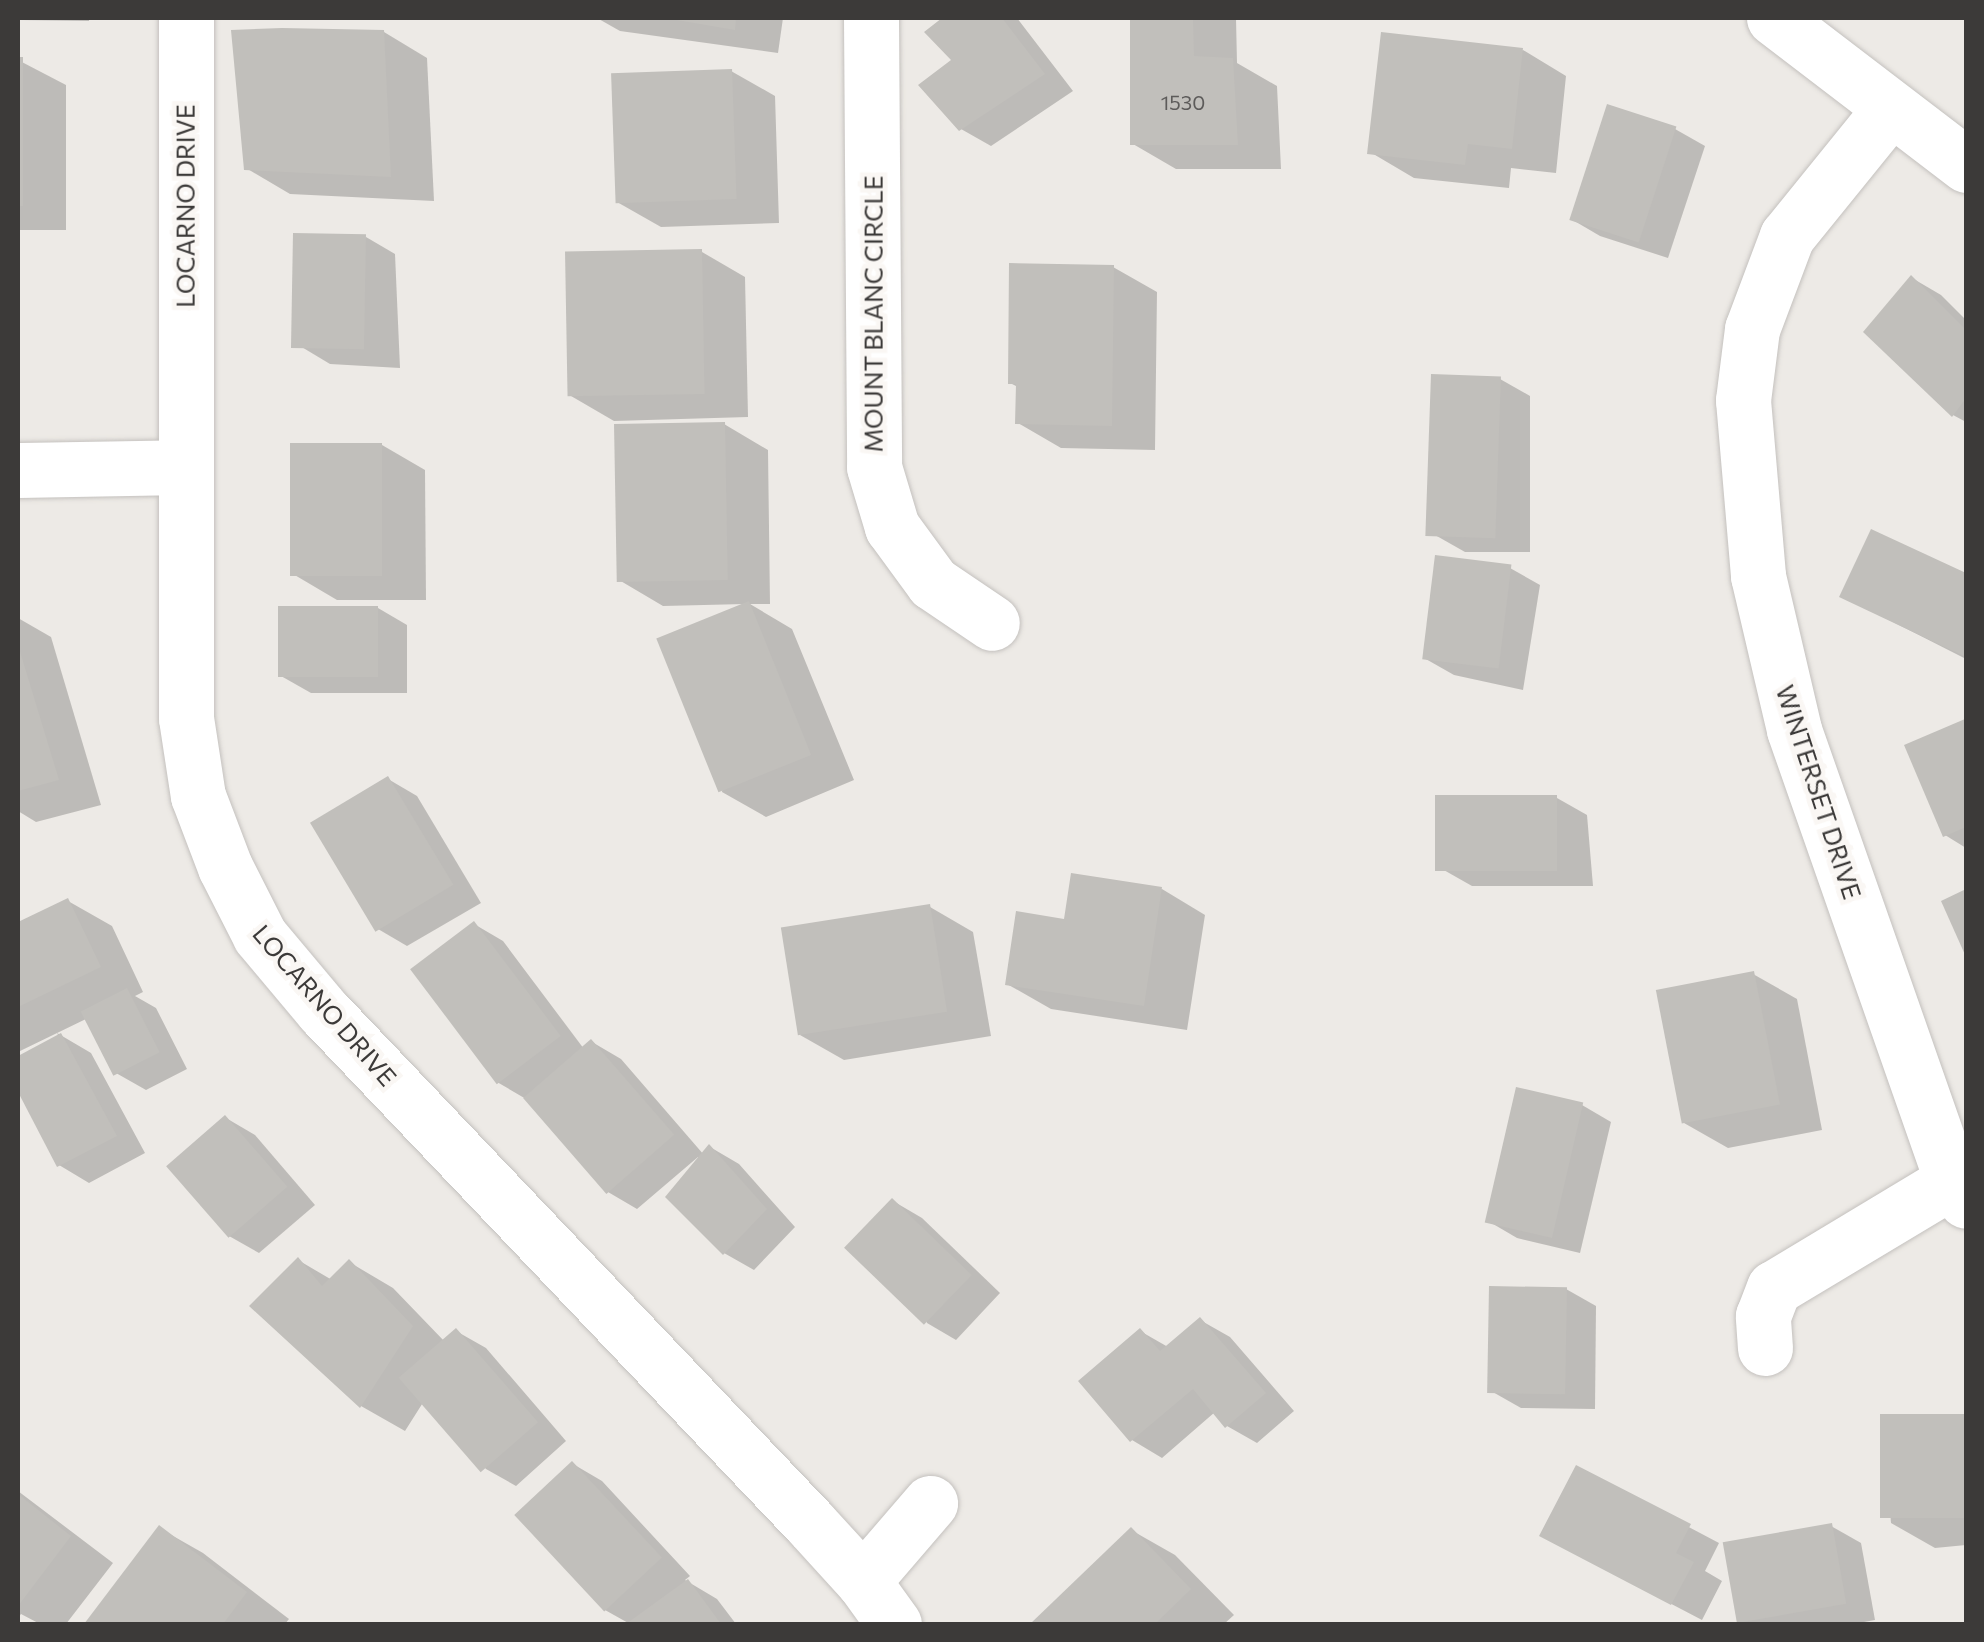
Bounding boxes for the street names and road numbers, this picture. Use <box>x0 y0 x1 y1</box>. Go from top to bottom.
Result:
street label: LOCARNO DRIVE <box>170 104 200 308</box>
street label: MOUNT BLANC CIRCLE <box>858 175 888 453</box>
street label: WINTERSET DRIVE <box>1770 681 1868 903</box>
street label: LOCARNO DRIVE <box>247 918 403 1092</box>

